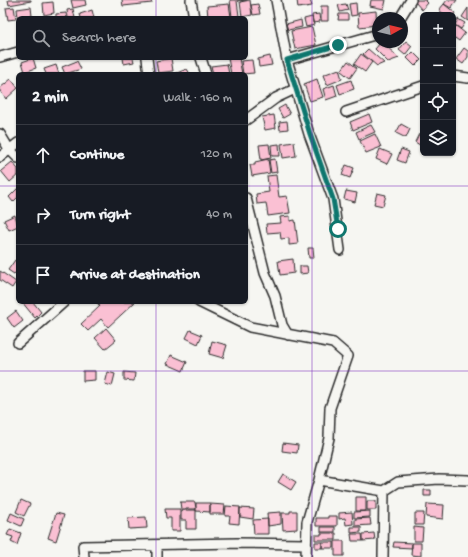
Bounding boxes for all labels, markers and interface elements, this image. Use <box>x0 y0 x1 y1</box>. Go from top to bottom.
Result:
north arrow <box>372 12 408 48</box>
map controls <box>420 12 456 156</box>
button: + <box>420 12 456 48</box>
search box <box>16 16 248 60</box>
icon: search <box>30 27 52 49</box>
text: Search here <box>62 29 136 47</box>
route end <box>329 36 347 54</box>
button: − <box>420 48 456 84</box>
button: locate <box>420 84 456 120</box>
text: 2 min <box>32 88 68 108</box>
text: Walk · 160 m <box>163 91 232 106</box>
button: layers <box>420 120 456 156</box>
icon: ahead <box>32 144 54 166</box>
text: Continue <box>70 146 124 164</box>
text: 120 m <box>201 147 232 162</box>
icon: right <box>32 204 54 226</box>
text: Turn right <box>70 206 130 224</box>
text: 40 m <box>206 207 232 222</box>
route start <box>329 220 347 238</box>
icon: arrive <box>32 264 54 286</box>
text: Arrive at destination <box>70 266 200 284</box>

